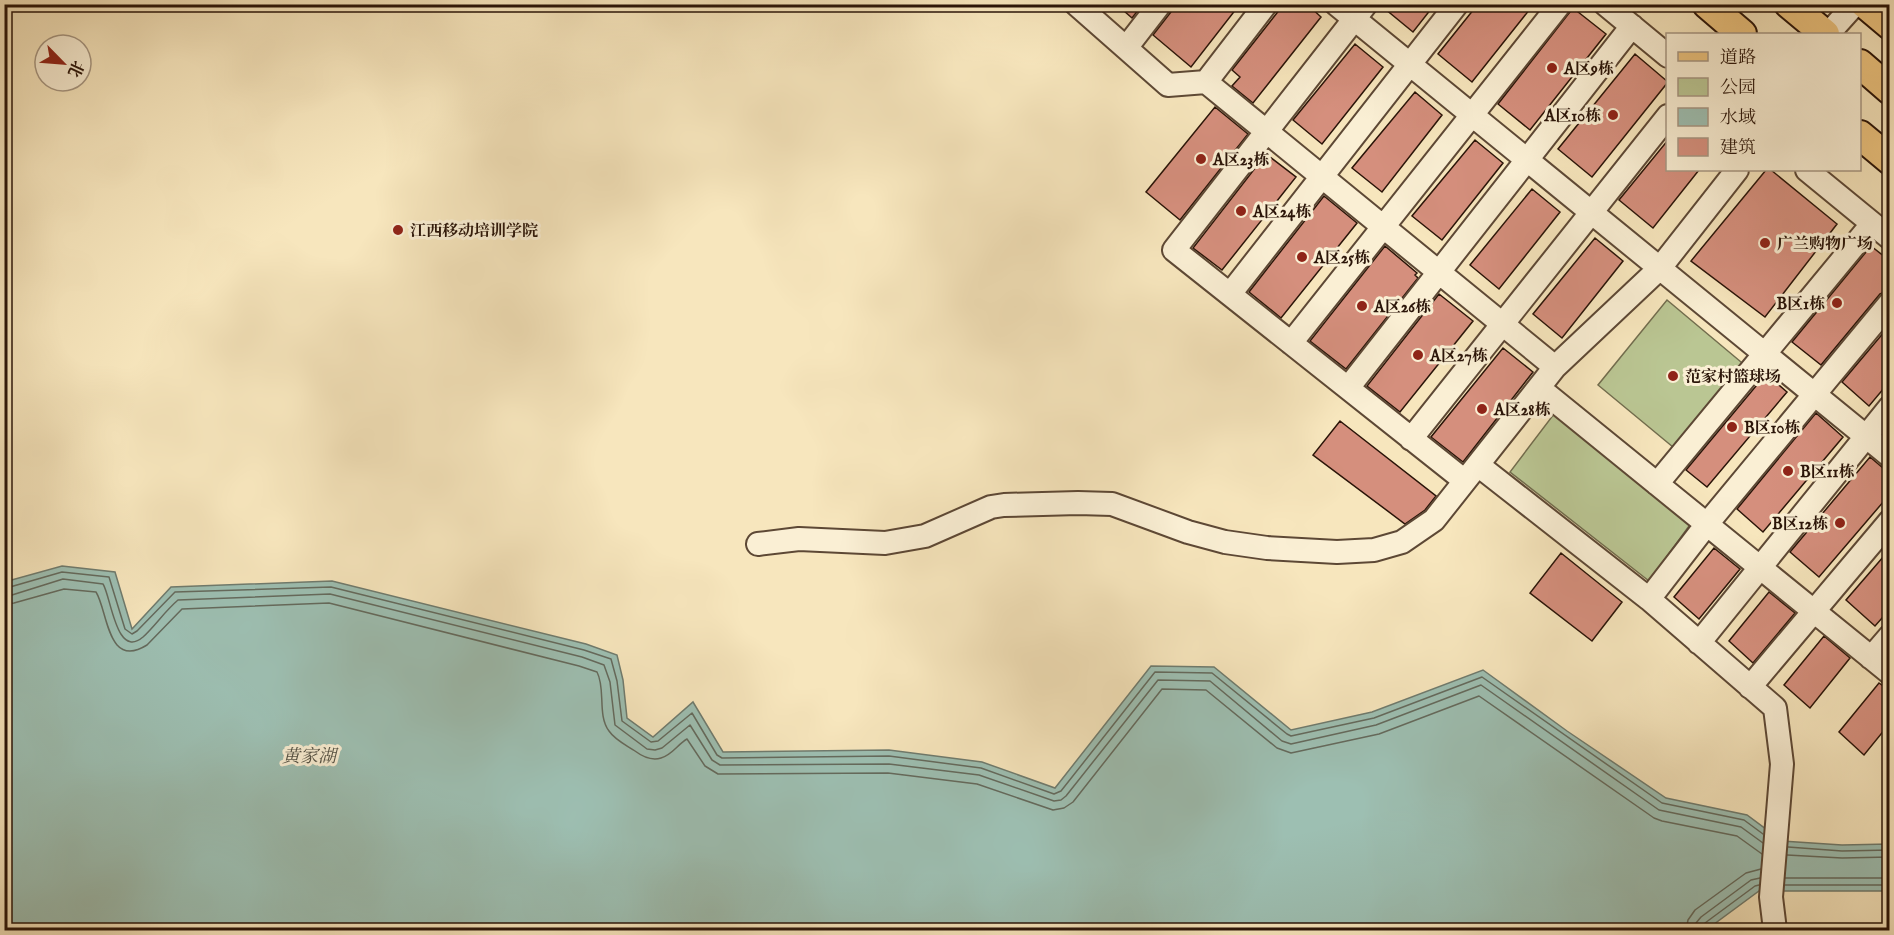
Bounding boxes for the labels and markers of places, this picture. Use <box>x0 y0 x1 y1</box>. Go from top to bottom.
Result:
place label: A区9栋 <box>1563 60 1614 80</box>
marker: A区9栋 <box>1545 61 1559 75</box>
place label: A区10栋 <box>1543 107 1601 127</box>
marker: A区10栋 <box>1606 108 1620 122</box>
place label: A区23栋 <box>1212 151 1269 171</box>
marker: A区23栋 <box>1194 152 1208 166</box>
place label: A区24栋 <box>1252 203 1311 223</box>
marker: A区24栋 <box>1234 204 1248 218</box>
place label: 江西移动培训学院 <box>410 222 538 242</box>
marker: 江西移动培训学院 <box>391 223 405 237</box>
place label: 广兰购物广场 <box>1777 235 1873 255</box>
marker: 广兰购物广场 <box>1758 236 1772 250</box>
place label: A区25栋 <box>1313 249 1370 269</box>
marker: A区25栋 <box>1295 250 1309 264</box>
place label: B区1栋 <box>1776 295 1825 315</box>
marker: B区1栋 <box>1830 296 1844 310</box>
place label: A区26栋 <box>1373 298 1431 318</box>
marker: A区26栋 <box>1355 299 1369 313</box>
place label: A区27栋 <box>1429 347 1488 367</box>
marker: A区27栋 <box>1411 348 1425 362</box>
place label: 范家村篮球场 <box>1685 367 1781 388</box>
marker: 范家村篮球场 <box>1666 369 1680 383</box>
place label: A区28栋 <box>1493 401 1551 421</box>
marker: A区28栋 <box>1475 402 1489 416</box>
place label: B区10栋 <box>1744 419 1800 439</box>
marker: B区10栋 <box>1725 420 1739 434</box>
place label: B区11栋 <box>1800 463 1855 483</box>
marker: B区11栋 <box>1781 464 1795 478</box>
place label: B区12栋 <box>1772 515 1828 535</box>
marker: B区12栋 <box>1833 516 1847 530</box>

